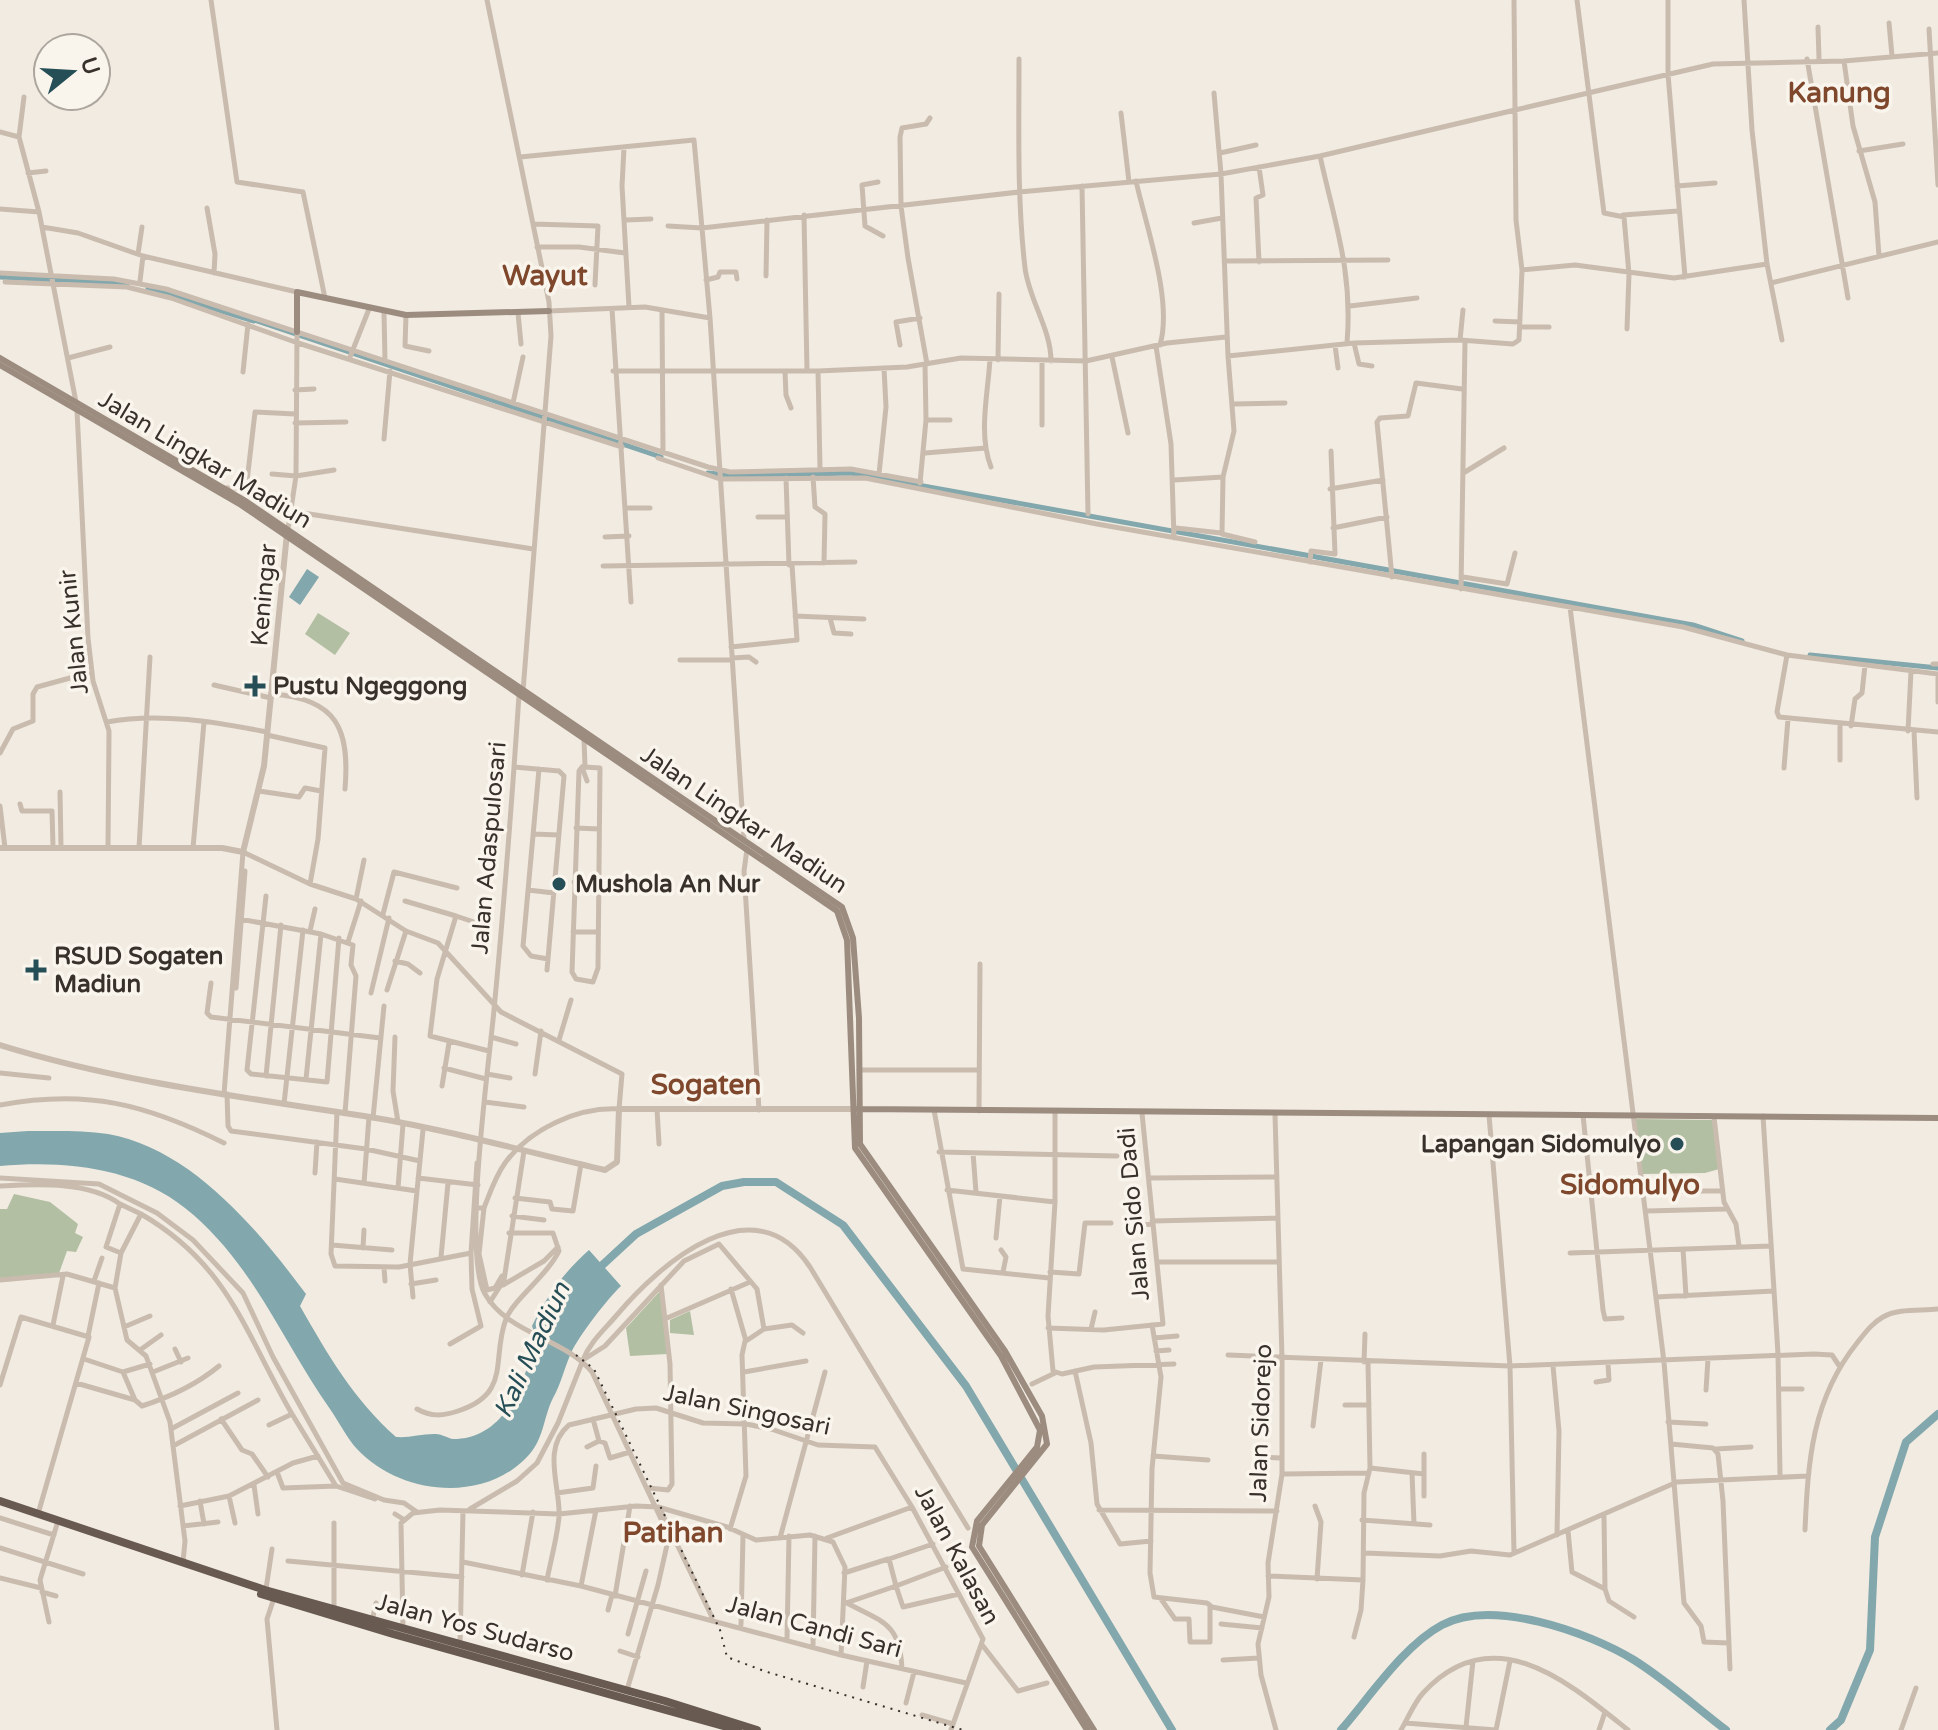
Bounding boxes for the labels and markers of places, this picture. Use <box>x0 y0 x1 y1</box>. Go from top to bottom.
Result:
place label: Pustu Ngeggong <box>273 672 467 701</box>
marker: Pustu Ngeggong <box>244 675 266 697</box>
place label: Mushola An Nur <box>575 870 761 899</box>
marker: Mushola An Nur <box>550 875 568 893</box>
place label: RSUD Sogaten Madiun <box>54 942 223 999</box>
marker: RSUD Sogaten Madiun <box>25 959 47 981</box>
place label: Lapangan Sidomulyo <box>1421 1130 1661 1159</box>
marker: Lapangan Sidomulyo <box>1668 1135 1686 1153</box>

